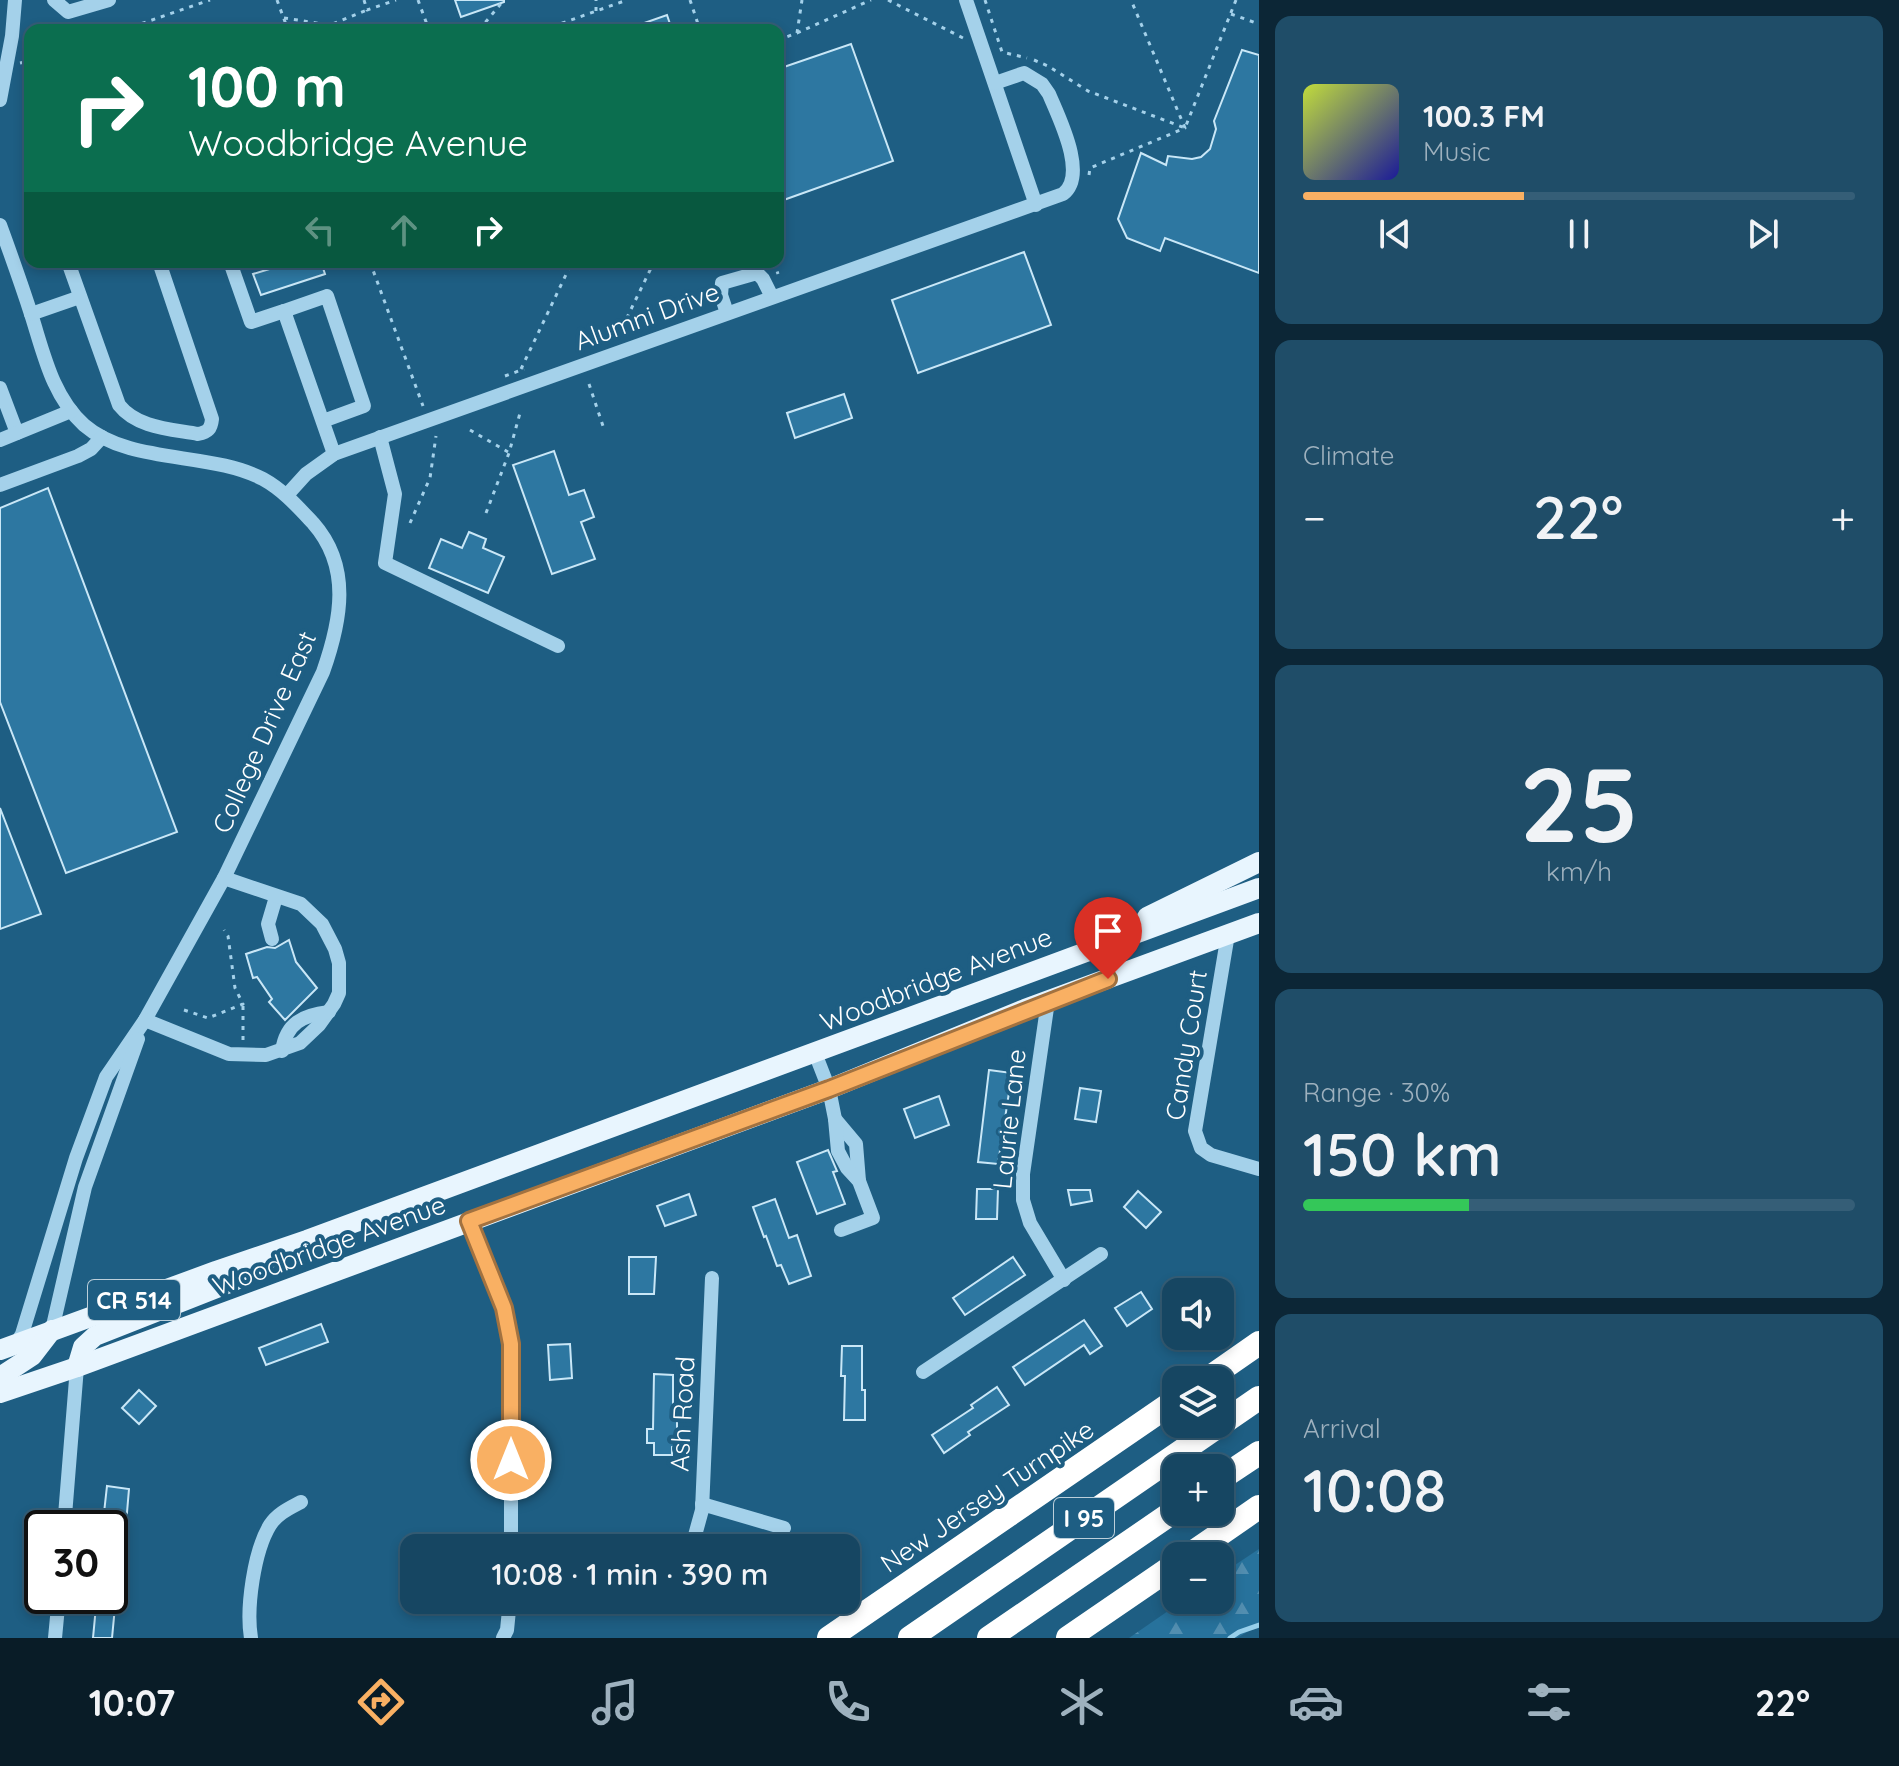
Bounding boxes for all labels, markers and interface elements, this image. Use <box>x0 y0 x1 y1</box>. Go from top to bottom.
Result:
text: 100 m <box>188 51 346 121</box>
icon: right <box>56 56 160 160</box>
text: 100.3 FM <box>1423 97 1545 135</box>
text: Woodbridge Avenue <box>188 120 528 165</box>
text: Music <box>1423 135 1491 168</box>
icon: left <box>298 208 342 252</box>
icon: ahead <box>382 208 426 252</box>
icon: right <box>466 208 510 252</box>
icon: previous <box>1373 212 1417 256</box>
icon: pause <box>1557 212 1601 256</box>
icon: next <box>1741 212 1785 256</box>
street label: Alumni Drive <box>570 275 724 357</box>
text: Climate <box>1303 439 1394 472</box>
text: 22° <box>1533 479 1623 554</box>
text: − <box>1303 490 1326 545</box>
text: + <box>1830 490 1855 545</box>
street label: College Drive East <box>205 626 323 838</box>
text: 25 <box>1519 738 1639 868</box>
text: km/h <box>1546 855 1612 888</box>
pin <box>1074 897 1142 979</box>
icon: arrive <box>1086 909 1130 953</box>
street label: Woodbridge Avenue <box>816 920 1056 1038</box>
street label: Candy Court <box>1158 968 1214 1122</box>
street label: Laurie Lane <box>985 1047 1033 1191</box>
text: Range · 30% <box>1303 1076 1450 1109</box>
text: 150 km <box>1303 1116 1502 1191</box>
street label: Woodbridge Avenue <box>208 1188 450 1302</box>
map controls <box>1162 1278 1234 1614</box>
button: sound <box>1162 1278 1234 1350</box>
road number: CR 514 <box>88 1280 180 1320</box>
street label: Ash Road <box>663 1356 701 1472</box>
button: layers <box>1162 1366 1234 1438</box>
street label: New Jersey Turnpike <box>874 1412 1100 1580</box>
text: Arrival <box>1303 1412 1381 1445</box>
position arrow <box>469 1418 553 1502</box>
text: 10:08 <box>1303 1452 1446 1527</box>
button: + <box>1162 1454 1234 1526</box>
road number: I 95 <box>1054 1498 1114 1538</box>
speed limit sign: 30 <box>24 1510 128 1614</box>
button: − <box>1162 1542 1234 1614</box>
text: 10:08 · 1 min · 390 m <box>492 1555 768 1593</box>
icon: directions <box>353 1674 409 1730</box>
icon: music <box>587 1674 643 1730</box>
icon: phone <box>820 1674 876 1730</box>
icon: climate <box>1054 1674 1110 1730</box>
icon: car <box>1288 1674 1344 1730</box>
icon: filters <box>1521 1674 1577 1730</box>
text: 10:07 <box>89 1680 175 1725</box>
text: 22° <box>1755 1680 1810 1725</box>

